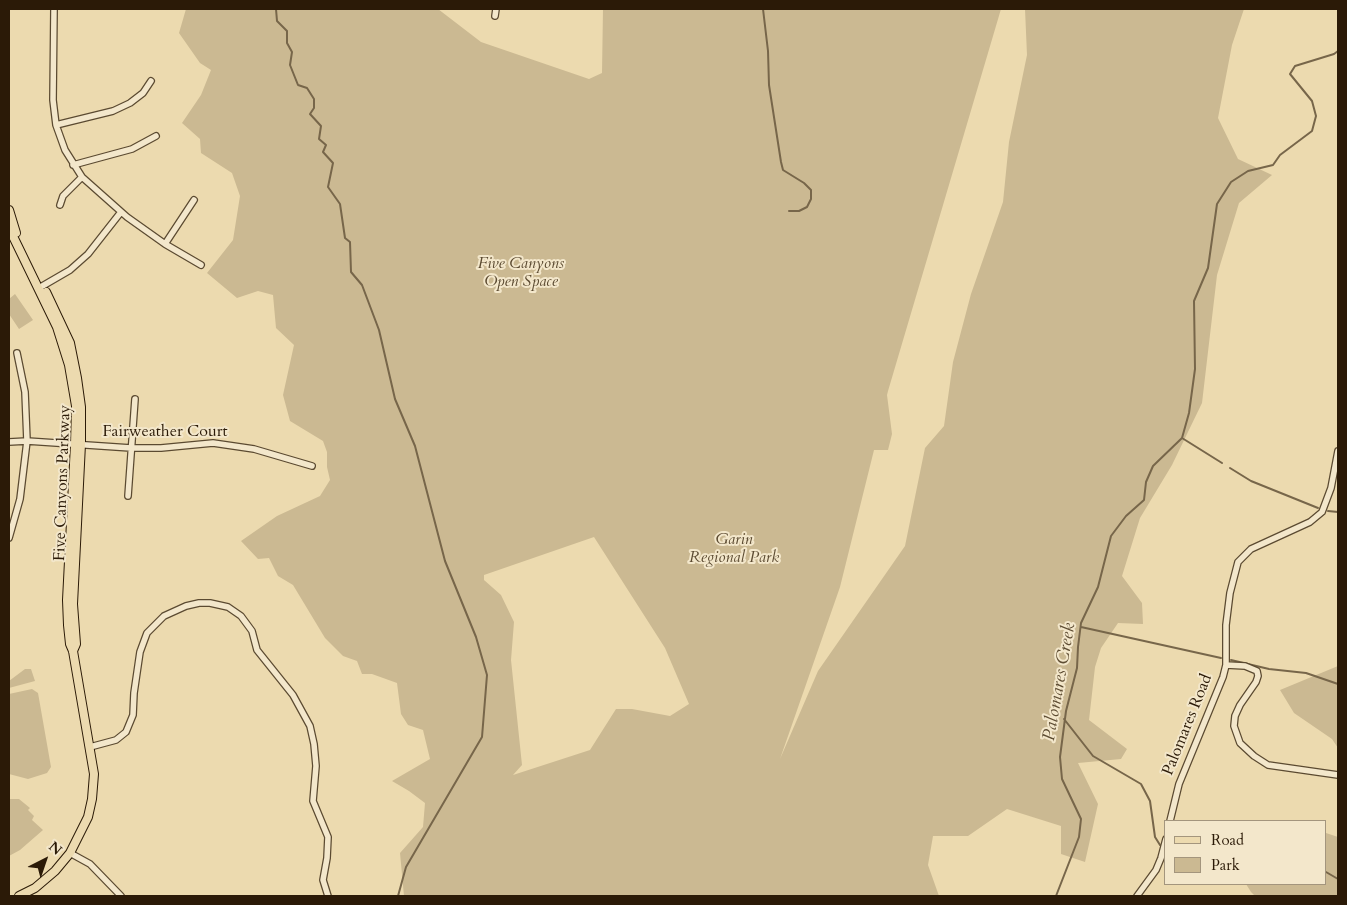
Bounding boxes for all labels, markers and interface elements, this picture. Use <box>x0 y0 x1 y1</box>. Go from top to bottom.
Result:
park label: Five Canyons Open Space <box>478 254 564 292</box>
street label: Five Canyons Parkway <box>51 405 75 561</box>
street label: Fairweather Court <box>102 422 228 442</box>
park label: Garin Regional Park <box>689 530 779 568</box>
water label: Palomares Creek <box>1039 621 1081 743</box>
street label: Palomares Road <box>1159 672 1217 778</box>
legend <box>1164 820 1327 885</box>
text: Road <box>1211 830 1244 850</box>
north arrow <box>20 835 70 885</box>
text: N <box>44 837 66 859</box>
text: Park <box>1211 855 1240 875</box>

